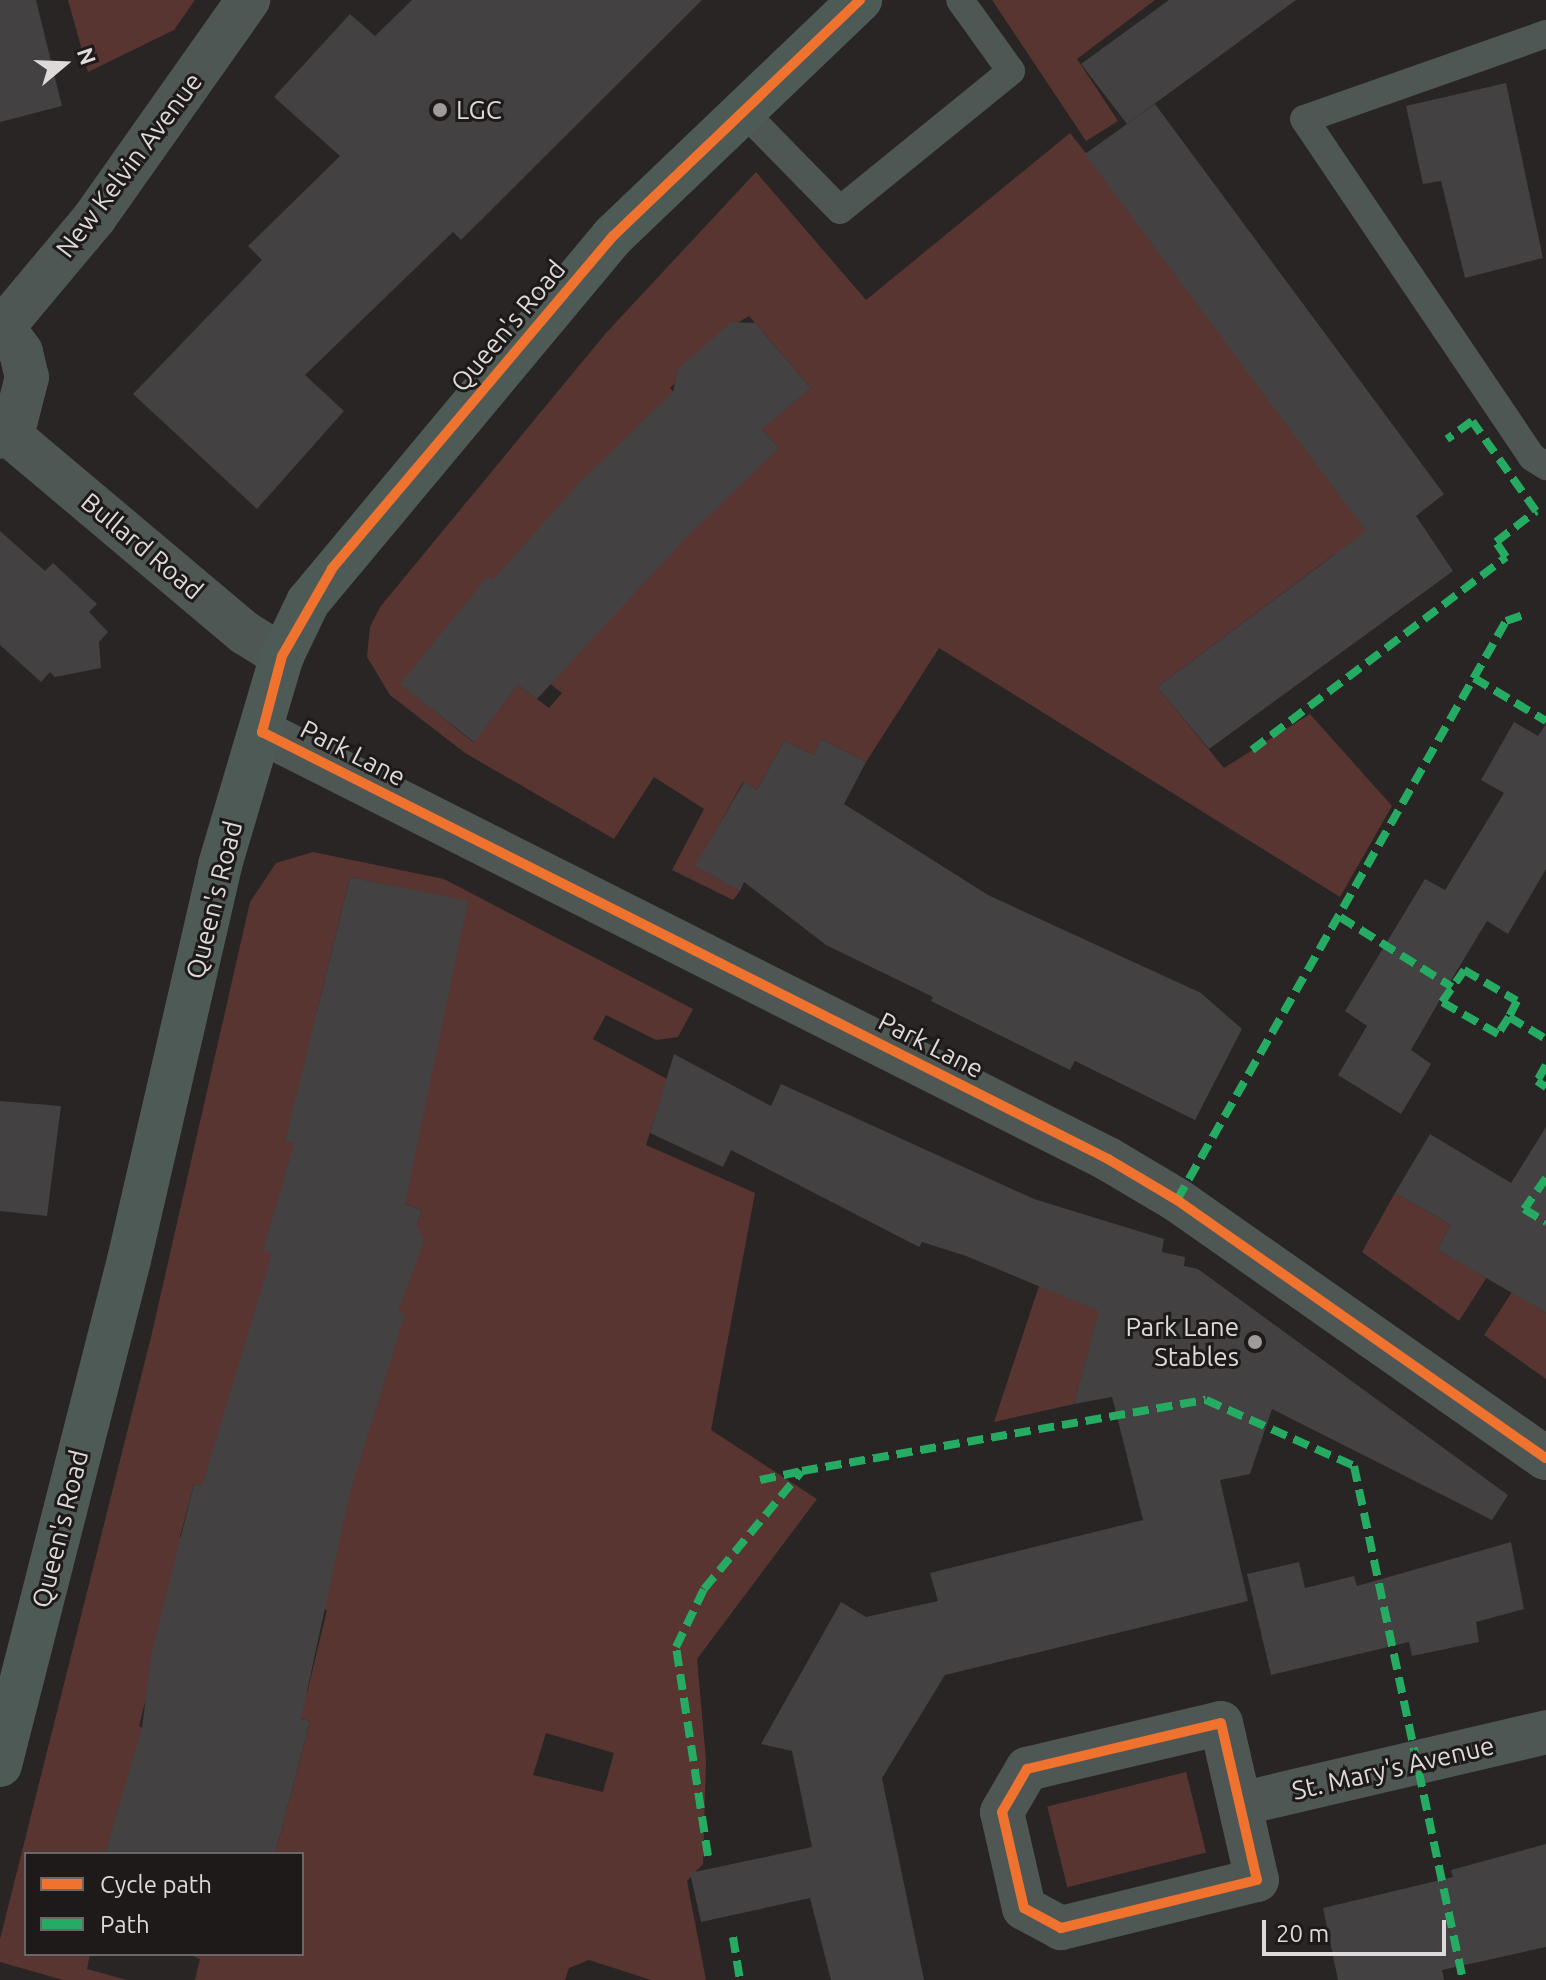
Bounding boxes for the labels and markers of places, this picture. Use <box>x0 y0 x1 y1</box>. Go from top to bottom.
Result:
place label: LGC <box>456 94 502 126</box>
marker: LGC <box>431 101 449 119</box>
place label: Park Lane Stables <box>1126 1311 1239 1372</box>
marker: Park Lane Stables <box>1246 1333 1264 1351</box>

